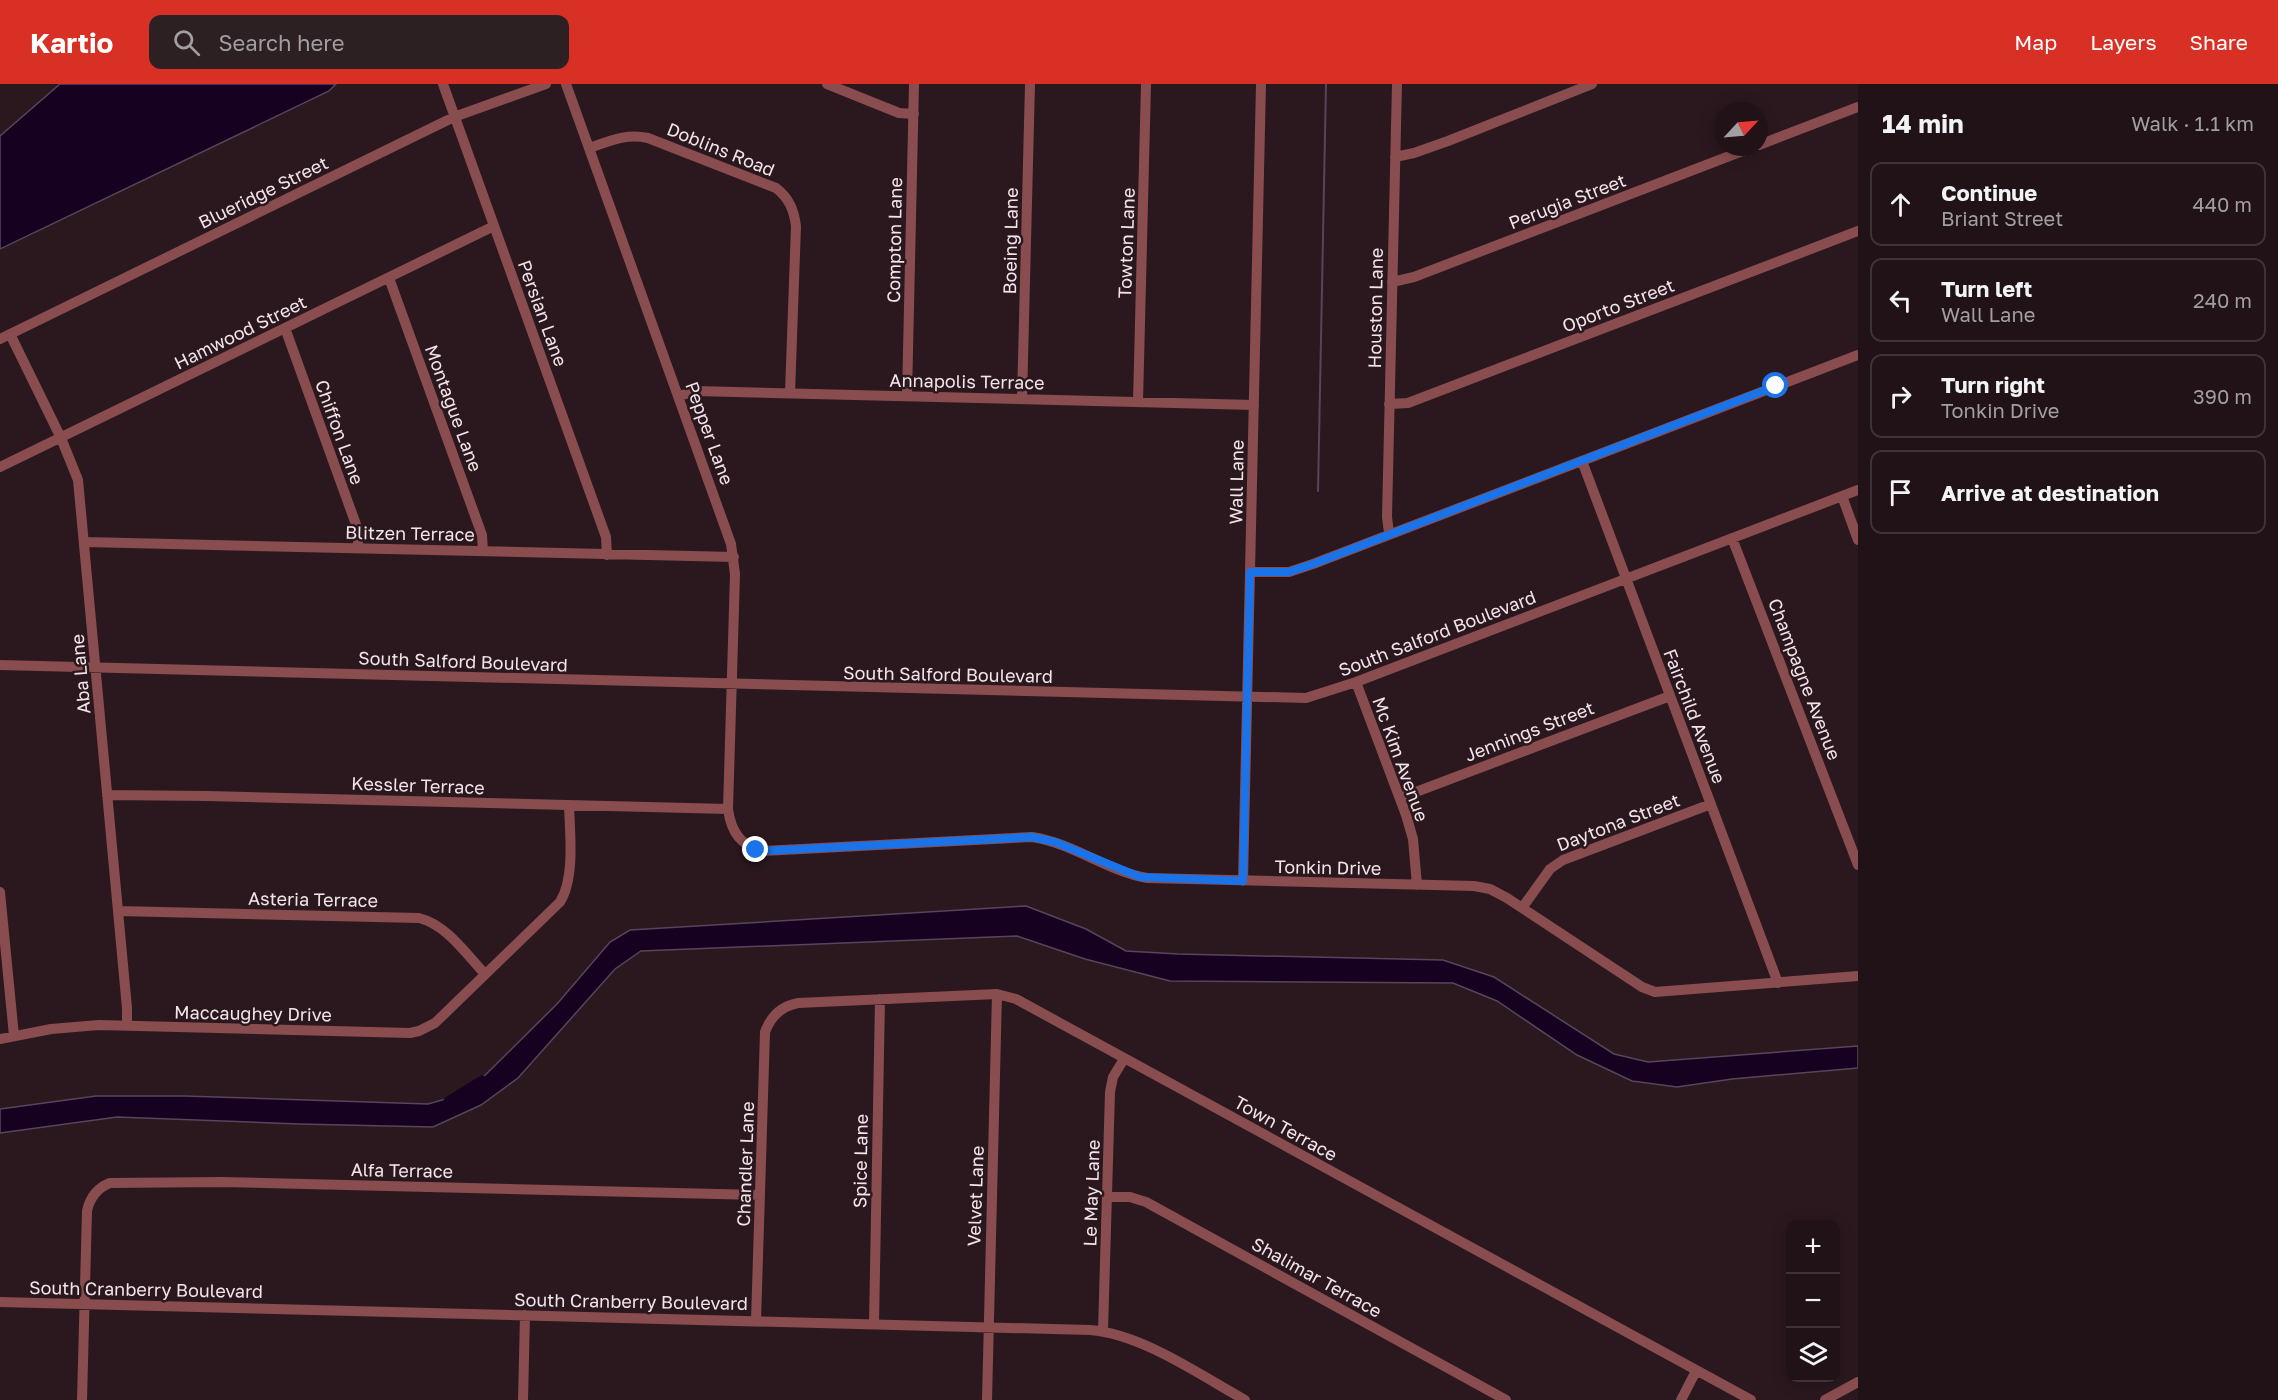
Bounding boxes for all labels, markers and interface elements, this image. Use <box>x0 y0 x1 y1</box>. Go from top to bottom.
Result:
search box <box>149 15 569 69</box>
text: Kartio <box>30 26 113 59</box>
icon: search <box>170 26 203 59</box>
text: Search here <box>218 29 344 56</box>
text: Map <box>2014 29 2057 55</box>
text: Layers <box>2090 29 2157 55</box>
text: Share <box>2190 29 2248 55</box>
north arrow <box>1714 102 1768 156</box>
text: 14 min <box>1882 108 1964 139</box>
text: Walk · 1.1 km <box>2131 111 2254 135</box>
street label: Doblins Road <box>664 117 778 181</box>
street label: Blueridge Street <box>195 151 331 233</box>
street label: Perugia Street <box>1505 169 1629 233</box>
street label: Compton Lane <box>882 177 906 303</box>
text: Continue <box>1941 179 2037 206</box>
street label: Boeing Lane <box>998 187 1022 295</box>
street label: Towton Lane <box>1113 187 1139 299</box>
icon: ahead <box>1884 188 1917 221</box>
text: 440 m <box>2193 192 2252 216</box>
text: Briant Street <box>1941 206 2063 230</box>
street label: Houston Lane <box>1363 248 1387 368</box>
street label: Persian Lane <box>514 257 572 369</box>
street label: Oporto Street <box>1559 274 1677 336</box>
text: Turn left <box>1941 275 2032 302</box>
icon: left <box>1884 284 1917 317</box>
text: 240 m <box>2193 288 2252 312</box>
street label: Hamwood Street <box>170 290 310 374</box>
text: Wall Lane <box>1941 302 2035 326</box>
street label: Montague Lane <box>421 341 487 475</box>
street label: Annapolis Terrace <box>889 369 1045 393</box>
text: Turn right <box>1941 371 2045 398</box>
route start <box>1762 372 1788 398</box>
street label: Chiffon Lane <box>311 377 369 487</box>
street label: Pepper Lane <box>681 378 739 488</box>
icon: right <box>1884 380 1917 413</box>
text: 390 m <box>2193 384 2252 408</box>
text: Tonkin Drive <box>1941 398 2059 422</box>
street label: Wall Lane <box>1224 439 1248 525</box>
icon: arrive <box>1884 476 1917 509</box>
text: Arrive at destination <box>1941 479 2159 506</box>
street label: Blitzen Terrace <box>345 521 475 545</box>
street label: South Salford Boulevard <box>1335 585 1539 681</box>
street label: Champagne Avenue <box>1764 595 1846 763</box>
street label: Aba Lane <box>66 633 94 715</box>
street label: South Salford Boulevard <box>358 646 568 676</box>
street label: Fairchild Avenue <box>1659 646 1731 786</box>
street label: South Salford Boulevard <box>843 661 1053 687</box>
street label: Mc Kim Avenue <box>1368 694 1434 824</box>
street label: Jennings Street <box>1461 696 1597 766</box>
street label: Kessler Terrace <box>351 772 485 798</box>
street label: Daytona Street <box>1553 788 1683 856</box>
route end <box>742 836 768 862</box>
street label: Tonkin Drive <box>1275 855 1381 879</box>
street label: Asteria Terrace <box>248 887 378 911</box>
street label: Maccaughey Drive <box>174 1001 332 1025</box>
street label: Town Terrace <box>1231 1091 1341 1165</box>
street label: Chandler Lane <box>732 1101 758 1227</box>
street label: Spice Lane <box>848 1114 872 1208</box>
street label: Le May Lane <box>1078 1139 1104 1247</box>
street label: Velvet Lane <box>962 1145 988 1247</box>
street label: Alfa Terrace <box>351 1158 453 1182</box>
map controls <box>1786 1220 1840 1382</box>
button: + <box>1786 1220 1840 1274</box>
street label: Shalimar Terrace <box>1248 1232 1386 1322</box>
button: − <box>1786 1274 1840 1328</box>
street label: South Cranberry Boulevard <box>29 1276 263 1302</box>
street label: South Cranberry Boulevard <box>514 1288 748 1314</box>
button: layers <box>1786 1328 1840 1382</box>

